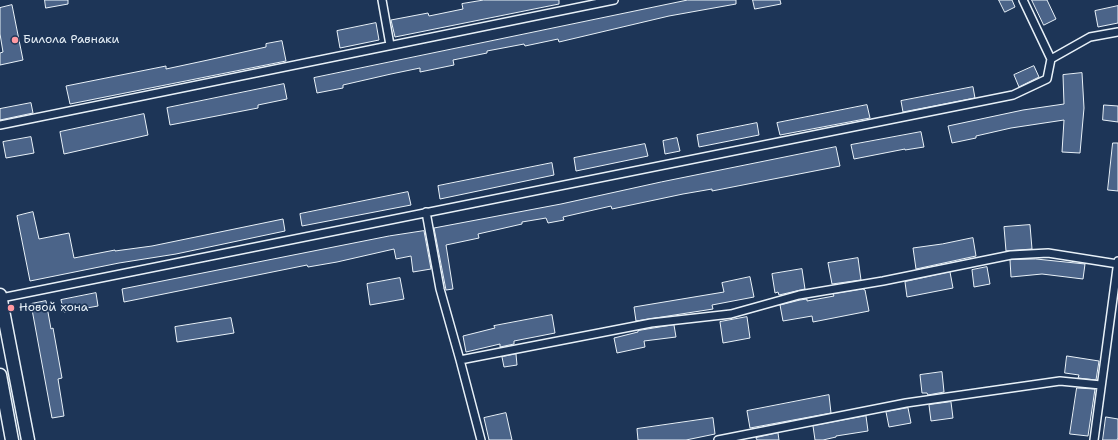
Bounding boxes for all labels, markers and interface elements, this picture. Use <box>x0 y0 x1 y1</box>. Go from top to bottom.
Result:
place label: Билола Равнаки <box>23 33 119 47</box>
marker: Билола Равнаки <box>10 35 20 45</box>
place label: Новой хона <box>19 301 88 315</box>
marker: Новой хона <box>6 303 16 313</box>

